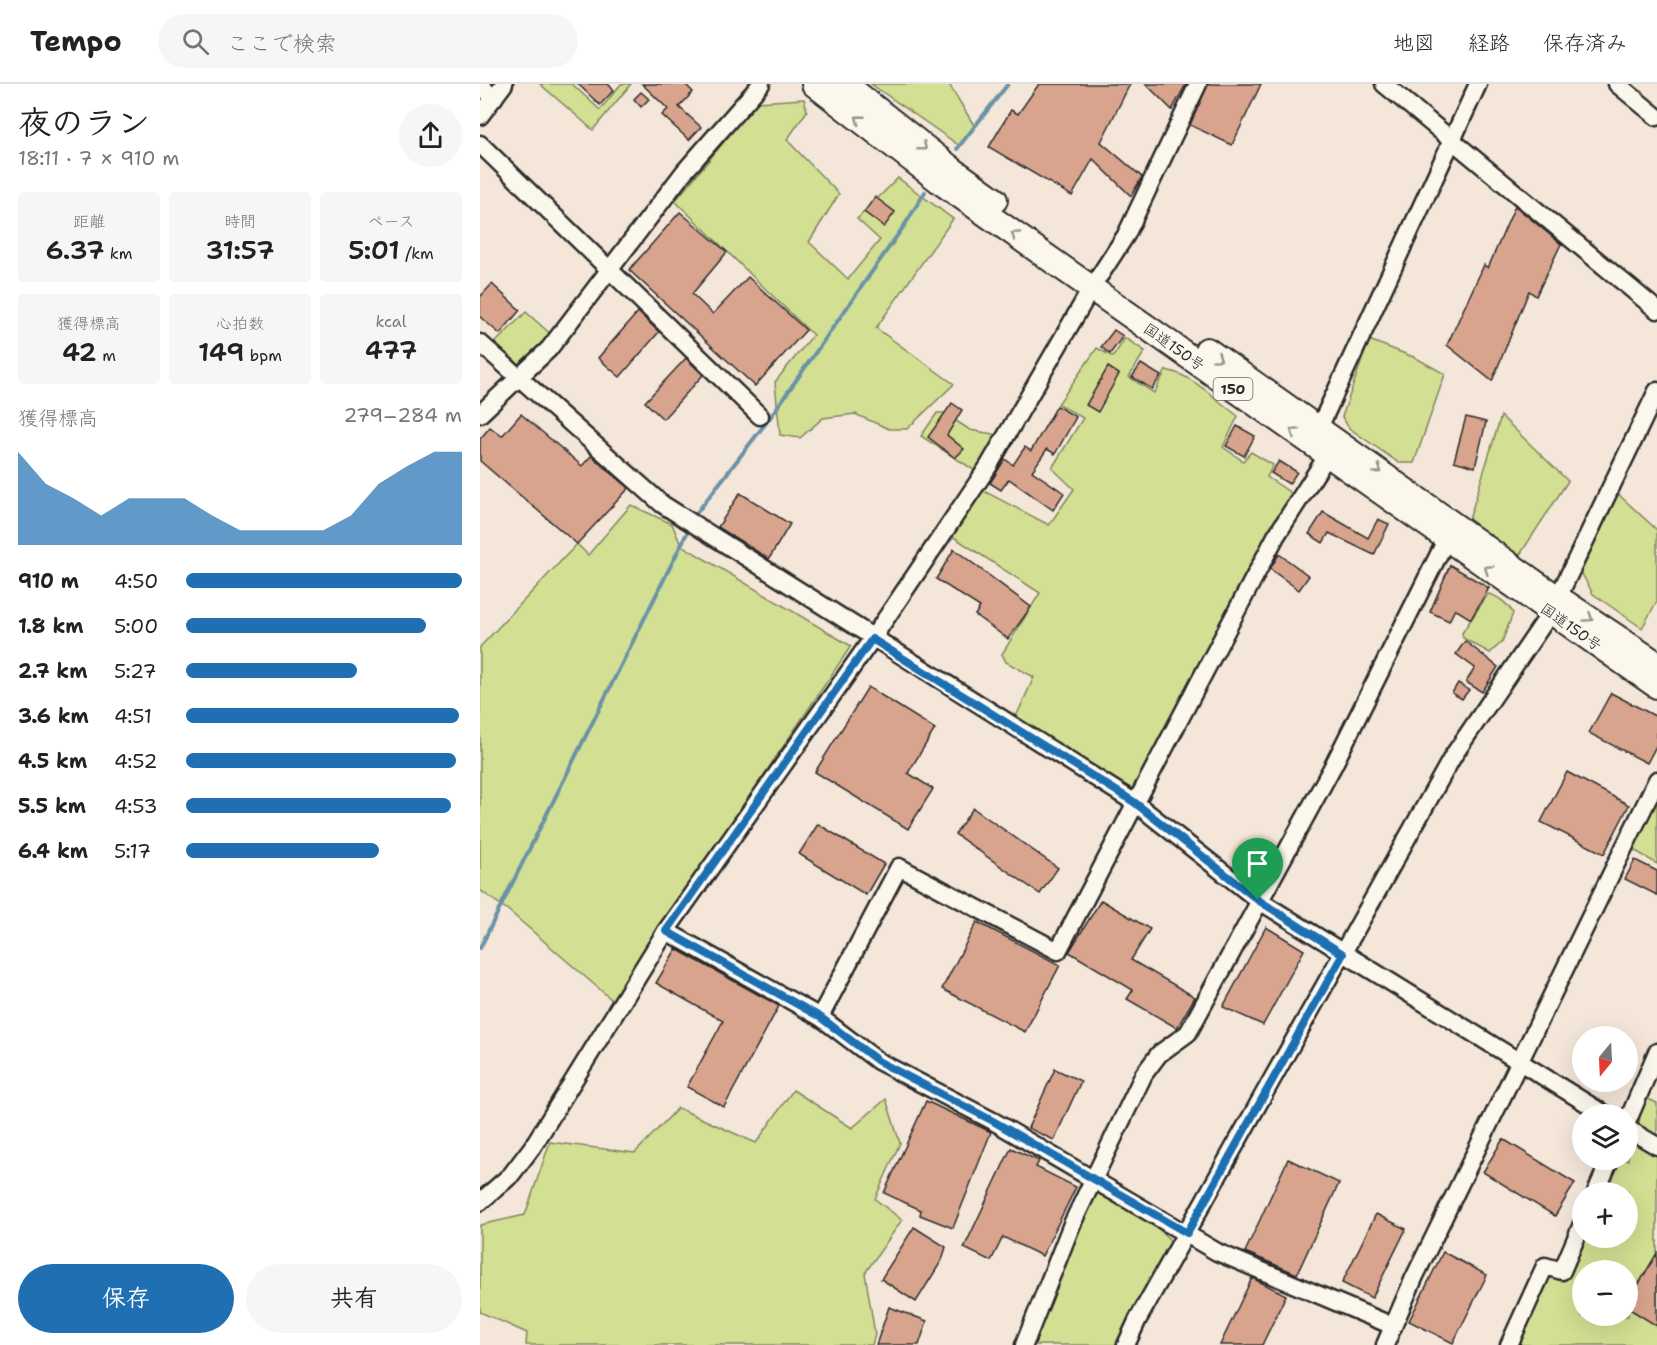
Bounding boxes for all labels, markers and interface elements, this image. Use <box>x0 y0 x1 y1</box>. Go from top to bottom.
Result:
search box <box>158 14 578 68</box>
text: Tempo <box>30 22 122 60</box>
icon: search <box>179 25 212 58</box>
text: ここで検索 <box>227 29 337 58</box>
text: 地図 <box>1393 29 1435 57</box>
text: 経路 <box>1468 29 1510 57</box>
text: 保存済み <box>1543 29 1627 57</box>
text: 夜のラン <box>18 100 150 145</box>
button: share <box>399 104 462 167</box>
one-way arrow <box>854 115 865 126</box>
one-way arrow <box>917 139 928 150</box>
text: 18:11 · 7 × 910 m <box>18 145 179 171</box>
text: 距離 <box>73 211 105 232</box>
text: 時間 <box>224 211 256 232</box>
text: ペース <box>367 211 415 232</box>
one-way arrow <box>1011 231 1022 242</box>
text: 6.37 <box>46 232 104 267</box>
text: 31:57 <box>206 232 274 267</box>
text: 5:01 <box>348 232 400 267</box>
text: km <box>104 243 133 264</box>
text: /km <box>400 243 434 264</box>
text: kcal <box>375 311 407 332</box>
text: 獲得標高 <box>57 313 121 334</box>
text: 心拍数 <box>216 313 264 334</box>
street label: 国道150号 <box>1139 319 1209 375</box>
text: 477 <box>365 332 417 367</box>
text: 42 <box>62 334 97 369</box>
text: 149 <box>198 334 244 369</box>
text: m <box>97 345 116 366</box>
text: bpm <box>244 345 282 366</box>
one-way arrow <box>1212 351 1223 362</box>
road number: 150 <box>1214 378 1252 400</box>
text: 279–284 m <box>344 402 462 428</box>
text: 獲得標高 <box>18 405 98 431</box>
one-way arrow <box>1290 428 1301 439</box>
one-way arrow <box>1372 463 1383 474</box>
one-way arrow <box>1484 565 1495 576</box>
text: 910 m <box>18 568 79 594</box>
text: 4:50 <box>114 568 158 594</box>
street label: 国道150号 <box>1536 599 1606 655</box>
one-way arrow <box>1583 611 1594 622</box>
text: 1.8 km <box>18 613 84 639</box>
text: 5:00 <box>114 613 158 639</box>
text: 2.7 km <box>18 658 87 684</box>
text: 5:27 <box>114 658 157 684</box>
text: 3.6 km <box>18 703 89 729</box>
text: 4:51 <box>114 703 152 729</box>
text: 4.5 km <box>18 748 87 774</box>
text: 4:52 <box>114 748 157 774</box>
text: 5.5 km <box>18 793 86 819</box>
text: 4:53 <box>114 793 158 819</box>
text: 6.4 km <box>18 838 88 864</box>
text: 5:17 <box>114 838 151 864</box>
pin <box>1232 838 1283 900</box>
icon: arrive <box>1241 847 1274 880</box>
north arrow <box>1572 1026 1638 1092</box>
map controls <box>1572 1026 1638 1326</box>
button: layers <box>1572 1104 1638 1170</box>
button: + <box>1572 1182 1638 1248</box>
button: − <box>1572 1260 1638 1326</box>
button: 保存 <box>18 1264 234 1333</box>
button: 共有 <box>246 1264 462 1333</box>

